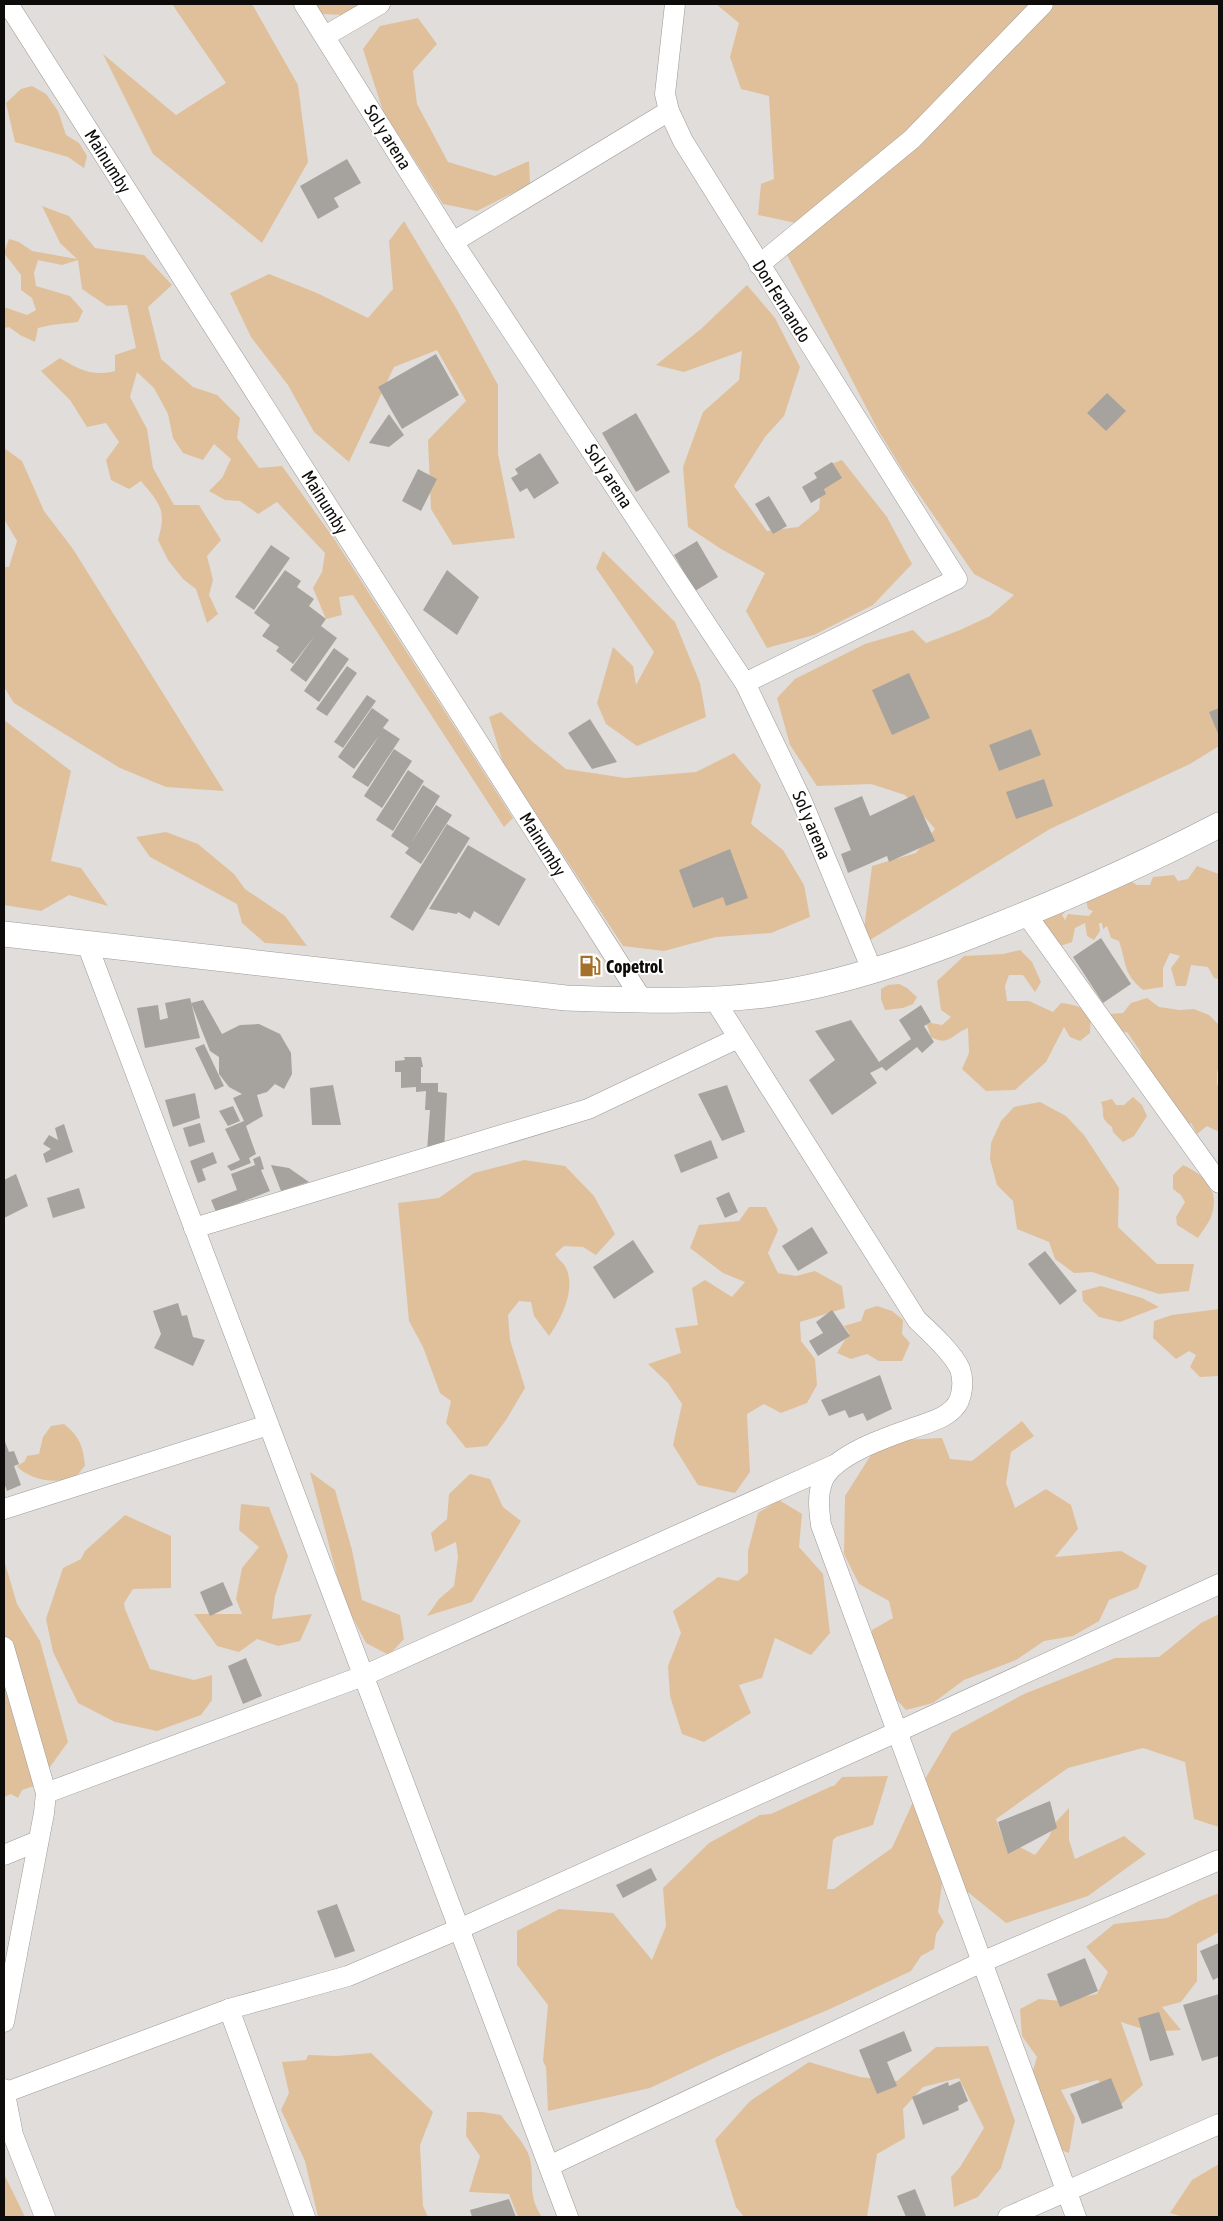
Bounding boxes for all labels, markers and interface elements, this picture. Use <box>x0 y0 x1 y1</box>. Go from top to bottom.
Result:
street label: Sol y arena <box>360 101 416 173</box>
street label: Mainumby <box>80 125 136 197</box>
street label: Don Fernando <box>748 256 816 346</box>
street label: Sol y arena <box>581 440 637 512</box>
street label: Mainumby <box>297 466 353 538</box>
street label: Sol y arena <box>788 788 836 862</box>
street label: Mainumby <box>515 808 571 880</box>
fuel station icon: Copetrol <box>577 953 603 979</box>
place label: Copetrol <box>606 956 663 977</box>

